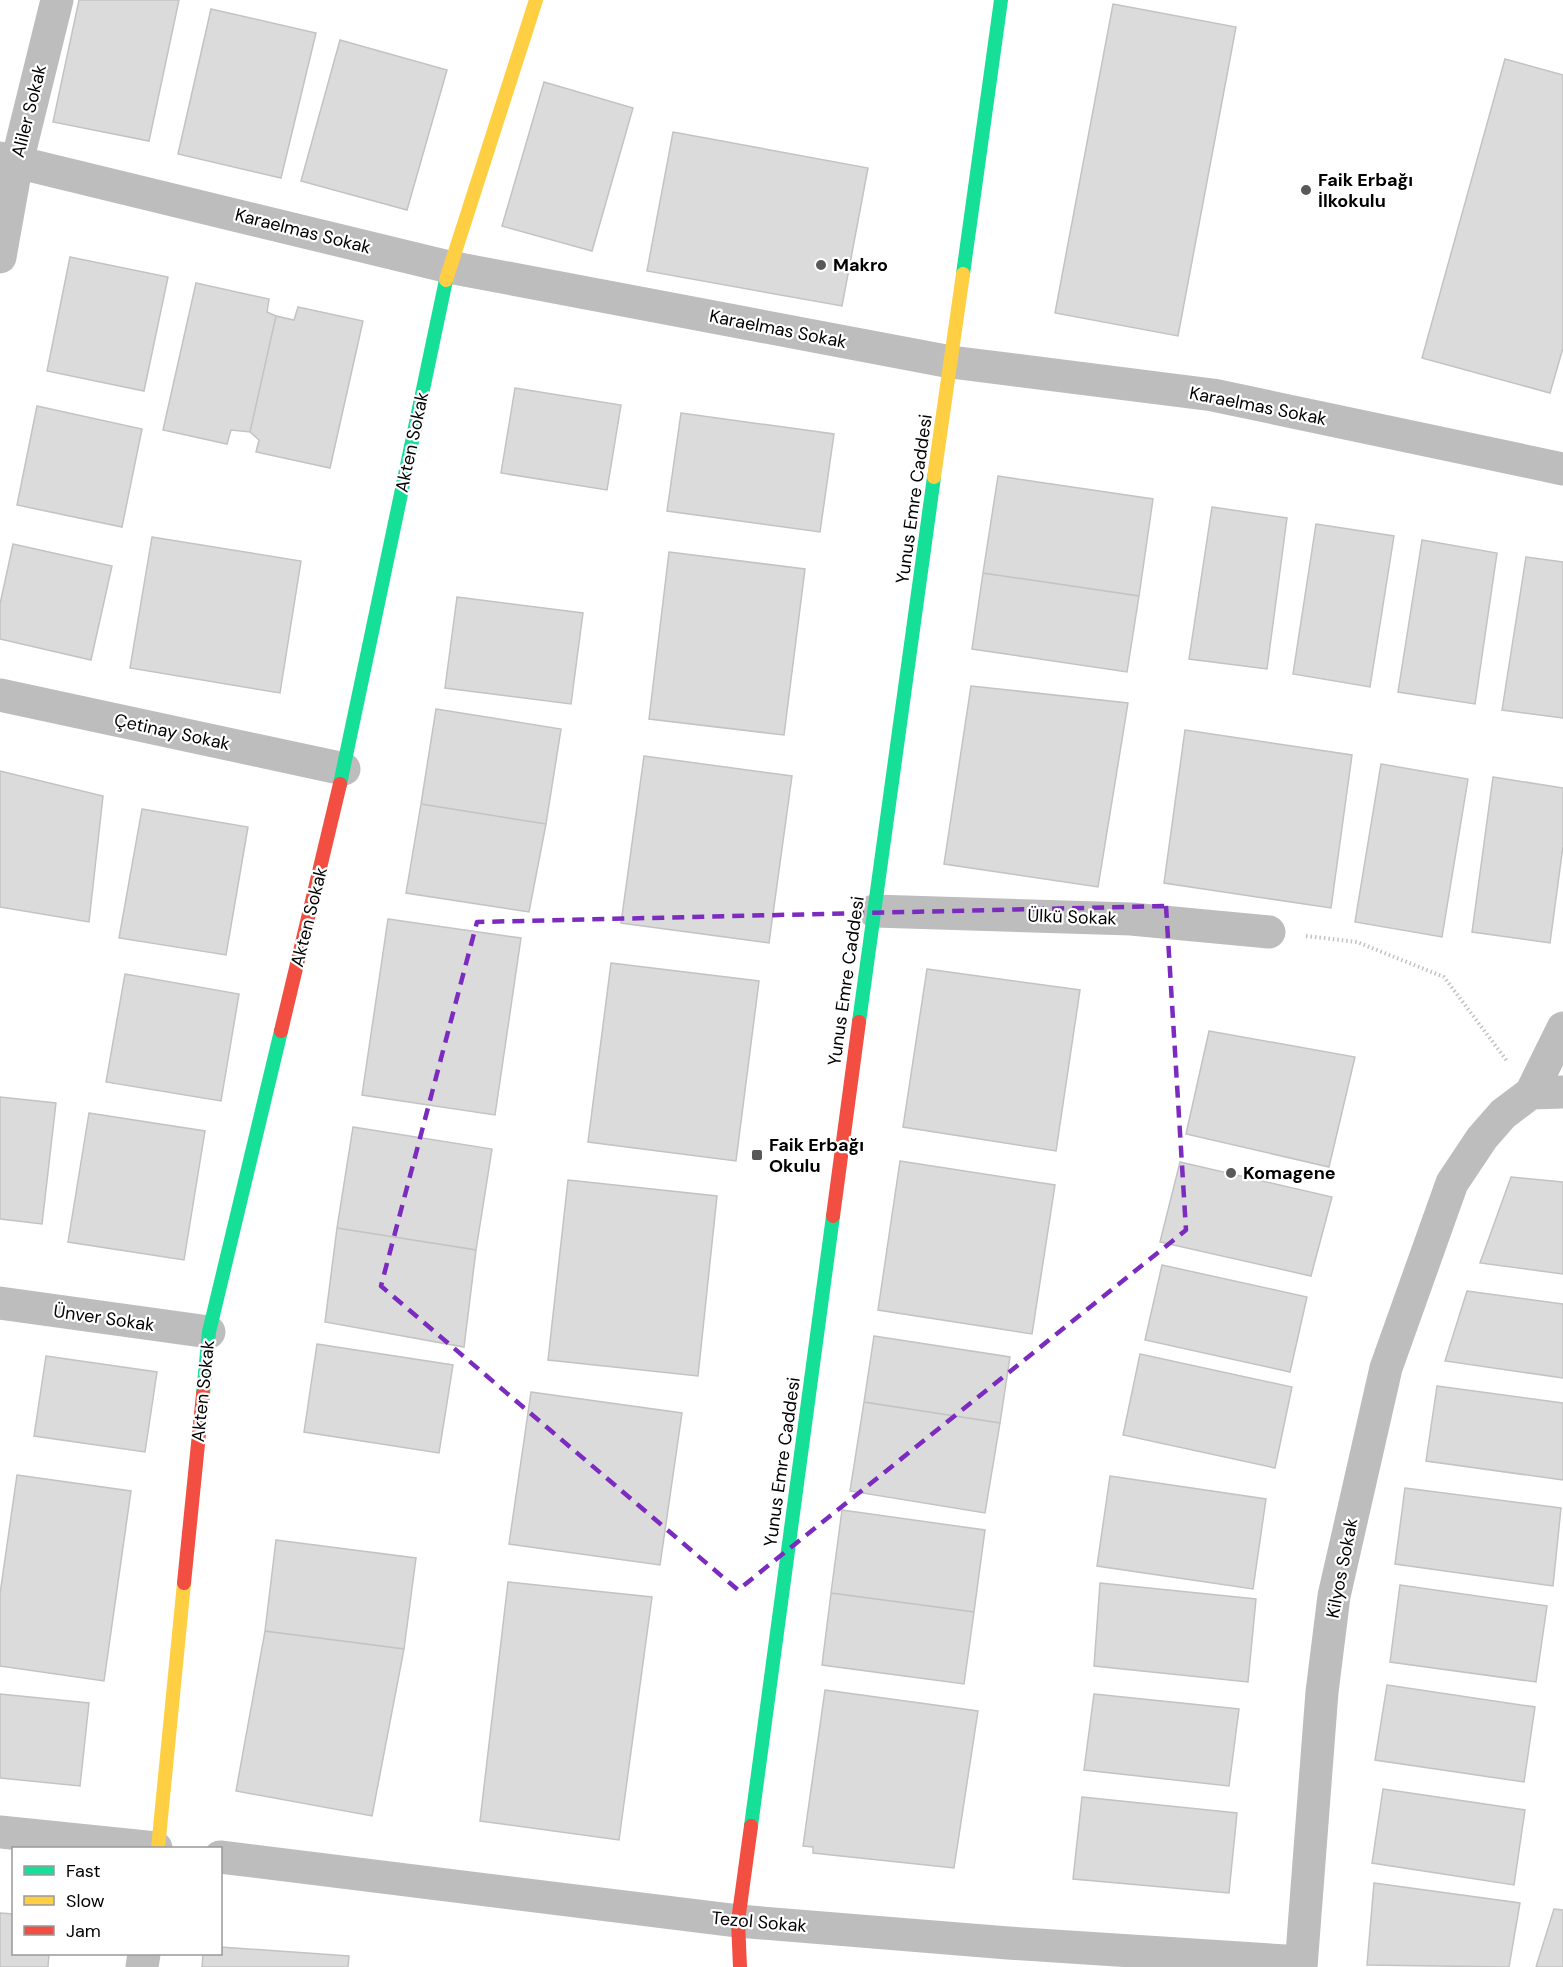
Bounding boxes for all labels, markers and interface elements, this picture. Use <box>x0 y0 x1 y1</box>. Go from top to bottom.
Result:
street label: Aliler Sokak <box>6 62 52 160</box>
place label: Faik Erbağı İlkokulu <box>1318 168 1413 213</box>
marker: Faik Erbağı İlkokulu <box>1299 183 1313 197</box>
street label: Karaelmas Sokak <box>233 203 373 259</box>
place label: Makro <box>833 253 888 277</box>
marker: Makro <box>814 258 828 272</box>
street label: Karaelmas Sokak <box>707 304 849 354</box>
street label: Karaelmas Sokak <box>1187 381 1329 431</box>
street label: Akten Sokak <box>390 390 434 494</box>
street label: Yunus Emre Caddesi <box>890 413 938 585</box>
street label: Çetinay Sokak <box>112 708 232 756</box>
street label: Akten Sokak <box>285 865 333 969</box>
street label: Yunus Emre Caddesi <box>822 895 870 1067</box>
street label: Ülkü Sokak <box>1027 903 1117 931</box>
place label: Faik Erbağı Okulu <box>769 1133 864 1178</box>
marker: Faik Erbağı Okulu <box>750 1148 764 1162</box>
place label: Komagene <box>1243 1161 1336 1185</box>
marker: Komagene <box>1224 1166 1238 1180</box>
street label: Ünver Sokak <box>52 1299 156 1337</box>
street label: Akten Sokak <box>186 1339 220 1443</box>
street label: Yunus Emre Caddesi <box>758 1376 806 1548</box>
street label: Kilyos Sokak <box>1321 1516 1363 1620</box>
legend <box>12 1847 222 1955</box>
text: Fast <box>66 1859 101 1883</box>
text: Slow <box>66 1889 105 1913</box>
street label: Tezol Sokak <box>710 1906 808 1938</box>
text: Jam <box>66 1919 101 1943</box>

